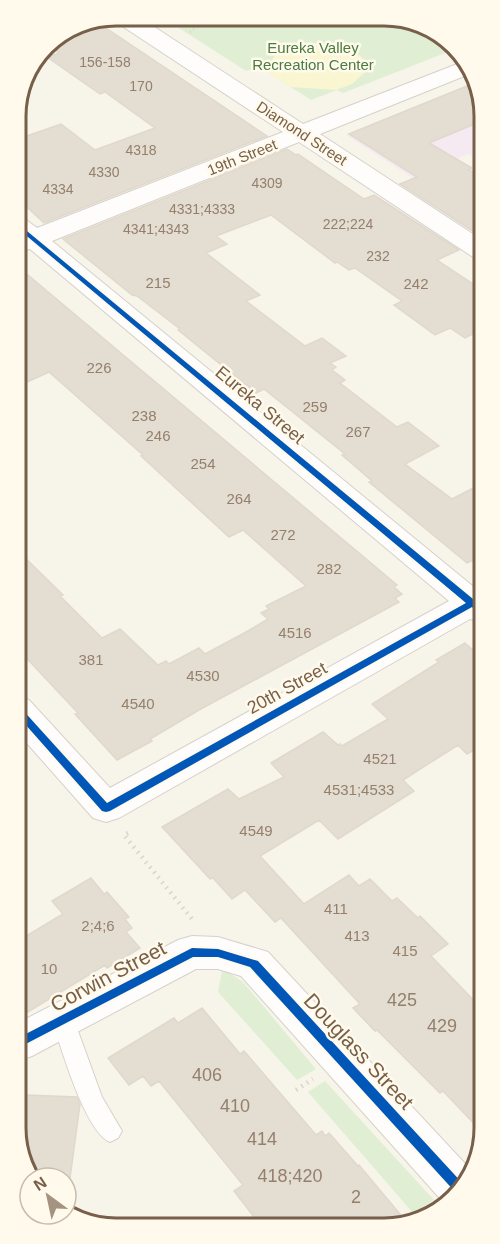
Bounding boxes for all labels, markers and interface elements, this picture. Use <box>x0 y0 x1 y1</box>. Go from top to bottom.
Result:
park label: Eureka Valley Recreation Center <box>252 39 374 73</box>
house number: 156-158 <box>79 54 131 70</box>
house number: 170 <box>129 78 153 94</box>
street label: Diamond Street <box>254 97 351 169</box>
street label: 19th Street <box>205 135 280 179</box>
house number: 4318 <box>125 142 157 158</box>
house number: 4330 <box>88 164 120 180</box>
house number: 4309 <box>251 175 283 191</box>
house number: 4334 <box>42 181 74 197</box>
house number: 4331;4333 <box>169 201 235 217</box>
house number: 222;224 <box>323 216 374 232</box>
house number: 4341;4343 <box>123 221 189 237</box>
house number: 232 <box>366 248 390 264</box>
house number: 215 <box>145 274 171 291</box>
house number: 242 <box>403 275 429 292</box>
house number: 226 <box>86 359 112 376</box>
street label: Eureka Street <box>211 362 309 448</box>
house number: 259 <box>302 398 328 415</box>
house number: 238 <box>131 407 157 424</box>
house number: 267 <box>345 423 371 440</box>
house number: 246 <box>145 427 171 444</box>
house number: 254 <box>190 455 216 472</box>
house number: 264 <box>226 490 252 507</box>
house number: 272 <box>270 526 296 543</box>
house number: 282 <box>316 560 342 577</box>
house number: 4516 <box>278 624 312 641</box>
house number: 381 <box>78 651 104 668</box>
street label: 20th Street <box>244 658 330 718</box>
house number: 4530 <box>186 667 220 684</box>
house number: 4540 <box>121 695 155 712</box>
house number: 4521 <box>363 750 397 767</box>
house number: 4531;4533 <box>324 781 394 798</box>
house number: 4549 <box>239 822 273 839</box>
house number: 411 <box>324 900 348 917</box>
house number: 2;4;6 <box>81 917 115 934</box>
house number: 413 <box>344 927 370 944</box>
street label: Corwin Street <box>46 936 170 1016</box>
house number: 415 <box>392 942 418 959</box>
house number: 10 <box>41 960 57 977</box>
street label: Douglass Street <box>300 989 418 1114</box>
house number: 425 <box>387 990 417 1010</box>
house number: 429 <box>427 1016 457 1036</box>
house number: 406 <box>192 1065 222 1085</box>
house number: 410 <box>220 1096 250 1116</box>
house number: 414 <box>247 1129 277 1149</box>
north arrow <box>18 1166 78 1226</box>
house number: 418;420 <box>257 1166 323 1186</box>
text: N <box>31 1174 50 1194</box>
house number: 2 <box>351 1187 361 1207</box>

